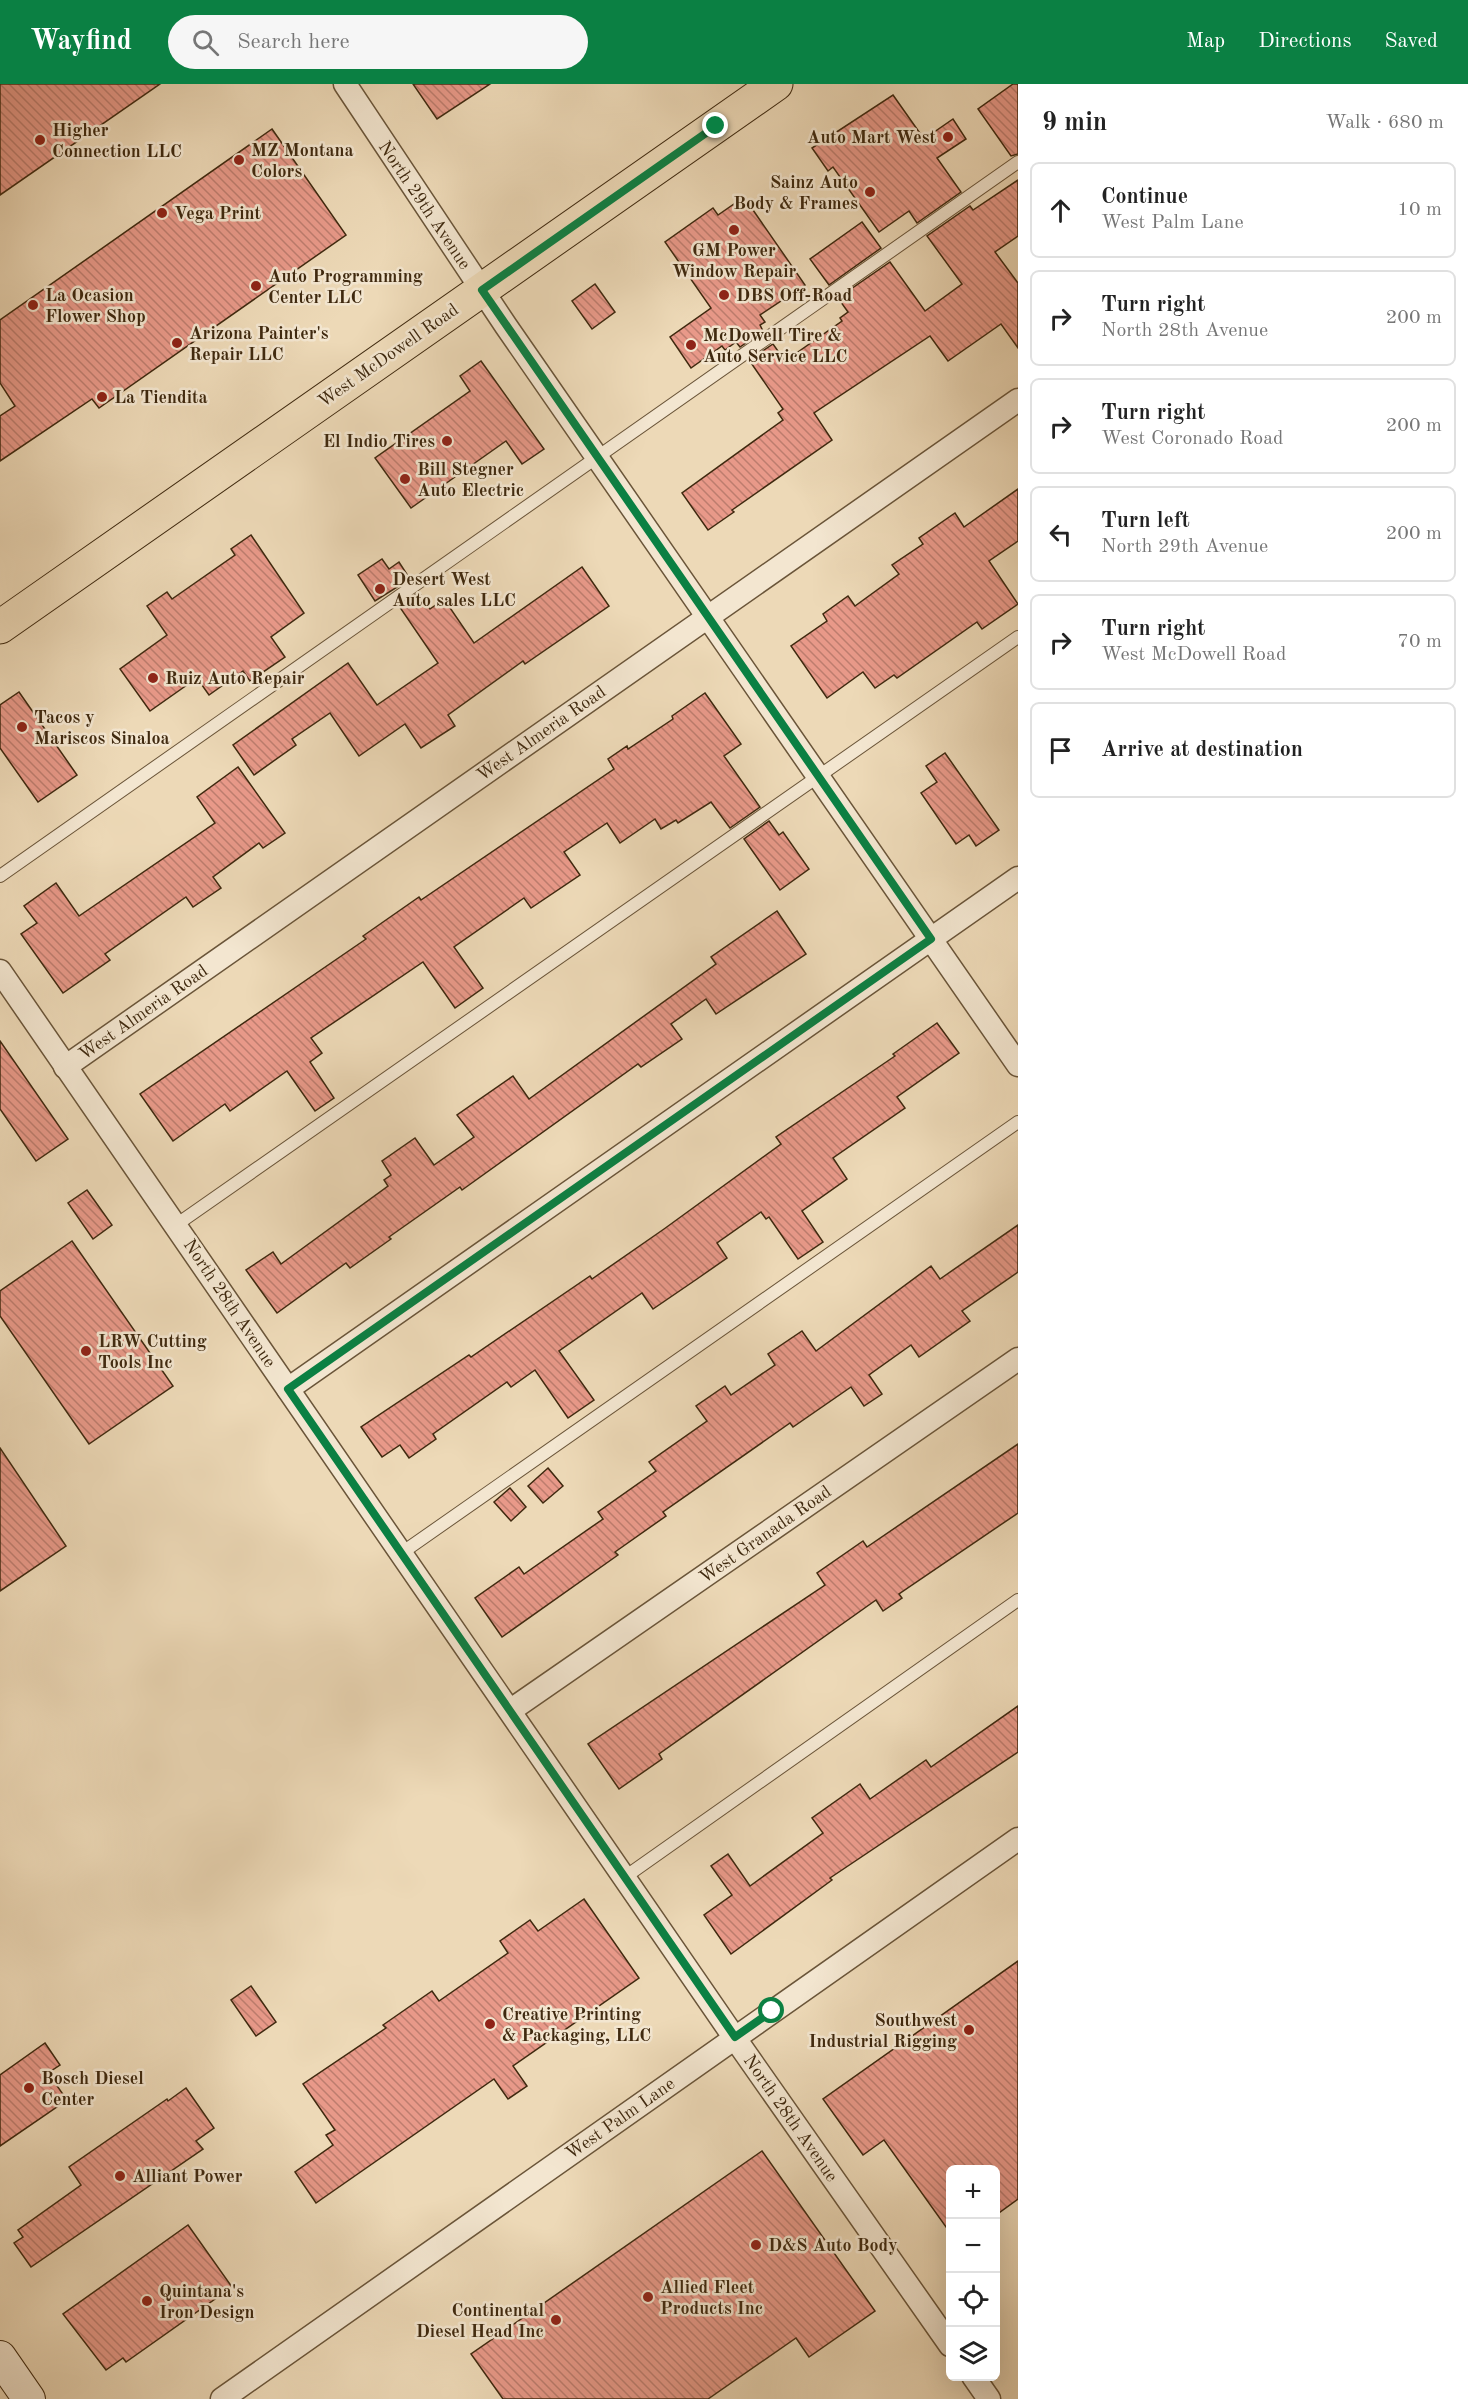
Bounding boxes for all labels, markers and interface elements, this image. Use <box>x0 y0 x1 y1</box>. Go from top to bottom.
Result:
search box <box>168 15 588 69</box>
icon: search <box>189 26 222 59</box>
text: Wayfind <box>30 28 132 56</box>
text: Search here <box>237 31 350 53</box>
text: Map <box>1186 31 1225 52</box>
text: Directions <box>1258 31 1352 52</box>
text: Saved <box>1385 31 1438 52</box>
text: 9 min <box>1042 110 1107 136</box>
route end <box>702 112 728 138</box>
text: Walk · 680 m <box>1325 113 1444 133</box>
place label: Higher Connection LLC <box>52 122 182 161</box>
place label: Auto Mart West <box>807 129 936 147</box>
marker: Auto Mart West <box>941 130 955 144</box>
marker: Higher Connection LLC <box>33 133 47 147</box>
street label: North 29th Avenue <box>375 138 474 273</box>
place label: MZ Montana Colors <box>251 142 354 181</box>
marker: MZ Montana Colors <box>232 153 246 167</box>
place label: Sainz Auto Body & Frames <box>733 174 858 213</box>
marker: Sainz Auto Body & Frames <box>863 185 877 199</box>
text: Continue <box>1101 186 1188 208</box>
icon: ahead <box>1044 194 1077 227</box>
text: 10 m <box>1397 200 1442 220</box>
place label: Vega Print <box>174 205 262 223</box>
marker: Vega Print <box>155 206 169 220</box>
text: West Palm Lane <box>1101 213 1244 233</box>
marker: GM Power Window Repair <box>727 223 741 237</box>
place label: GM Power Window Repair <box>672 242 797 281</box>
place label: Auto Programming Center LLC <box>268 268 423 307</box>
marker: Auto Programming Center LLC <box>249 279 263 293</box>
place label: La Ocasion Flower Shop <box>45 287 146 326</box>
place label: DBS Off-Road <box>736 287 853 305</box>
marker: DBS Off-Road <box>717 288 731 302</box>
text: Turn right <box>1101 294 1205 316</box>
marker: La Ocasion Flower Shop <box>26 298 40 312</box>
street label: West McDowell Road <box>315 301 462 411</box>
icon: right <box>1044 302 1077 335</box>
text: 200 m <box>1386 308 1442 328</box>
text: North 28th Avenue <box>1101 321 1268 341</box>
place label: Arizona Painter's Repair LLC <box>189 325 329 364</box>
place label: McDowell Tire & Auto Service LLC <box>703 327 848 366</box>
marker: Arizona Painter's Repair LLC <box>170 336 184 350</box>
marker: McDowell Tire & Auto Service LLC <box>684 338 698 352</box>
place label: La Tiendita <box>114 389 208 407</box>
marker: La Tiendita <box>95 390 109 404</box>
text: Turn right <box>1101 402 1205 424</box>
icon: right <box>1044 410 1077 443</box>
text: 200 m <box>1386 416 1442 436</box>
text: West Coronado Road <box>1101 429 1284 449</box>
place label: El Indio Tires <box>323 433 435 451</box>
marker: El Indio Tires <box>440 434 454 448</box>
place label: Bill Stegner Auto Electric <box>417 461 524 500</box>
marker: Bill Stegner Auto Electric <box>398 472 412 486</box>
text: Turn left <box>1101 510 1190 532</box>
icon: left <box>1044 518 1077 551</box>
text: 200 m <box>1386 524 1442 544</box>
text: North 29th Avenue <box>1101 537 1268 557</box>
place label: Desert West Auto sales LLC <box>392 571 516 610</box>
marker: Desert West Auto sales LLC <box>373 582 387 596</box>
text: Turn right <box>1101 618 1205 640</box>
icon: right <box>1044 626 1077 659</box>
text: 70 m <box>1397 632 1442 652</box>
text: West McDowell Road <box>1101 645 1286 665</box>
place label: Ruiz Auto Repair <box>165 670 305 688</box>
marker: Ruiz Auto Repair <box>146 671 160 685</box>
street label: West Almeria Road <box>474 683 609 785</box>
place label: Tacos y Mariscos Sinaloa <box>34 709 170 748</box>
marker: Tacos y Mariscos Sinaloa <box>15 720 29 734</box>
icon: arrive <box>1044 734 1077 767</box>
text: Arrive at destination <box>1101 739 1303 761</box>
street label: West Almeria Road <box>76 962 211 1064</box>
street label: North 28th Avenue <box>180 1236 279 1371</box>
place label: LRW Cutting Tools Inc <box>98 1333 207 1372</box>
marker: LRW Cutting Tools Inc <box>79 1344 93 1358</box>
street label: West Granada Road <box>696 1483 835 1587</box>
route start <box>758 1997 784 2023</box>
place label: Creative Printing & Packaging, LLC <box>502 2006 651 2045</box>
place label: Southwest Industrial Rigging <box>809 2012 957 2051</box>
marker: Creative Printing & Packaging, LLC <box>483 2017 497 2031</box>
marker: Southwest Industrial Rigging <box>962 2023 976 2037</box>
street label: North 28th Avenue <box>740 2052 841 2185</box>
place label: Bosch Diesel Center <box>41 2070 144 2109</box>
street label: West Palm Lane <box>563 2075 678 2163</box>
marker: Bosch Diesel Center <box>22 2081 36 2095</box>
map controls <box>946 2165 1000 2381</box>
button: + <box>946 2165 1000 2219</box>
place label: Alliant Power <box>132 2168 243 2186</box>
marker: Alliant Power <box>113 2169 127 2183</box>
button: − <box>946 2219 1000 2273</box>
place label: D&S Auto Body <box>768 2237 898 2255</box>
marker: D&S Auto Body <box>749 2238 763 2252</box>
button: locate <box>946 2273 1000 2327</box>
place label: Allied Fleet Products Inc <box>660 2279 763 2318</box>
place label: Quintana's Iron Design <box>159 2283 255 2322</box>
marker: Allied Fleet Products Inc <box>641 2290 655 2304</box>
marker: Quintana's Iron Design <box>140 2294 154 2308</box>
place label: Continental Diesel Head Inc <box>416 2302 544 2341</box>
marker: Continental Diesel Head Inc <box>549 2313 563 2327</box>
button: layers <box>946 2327 1000 2381</box>

